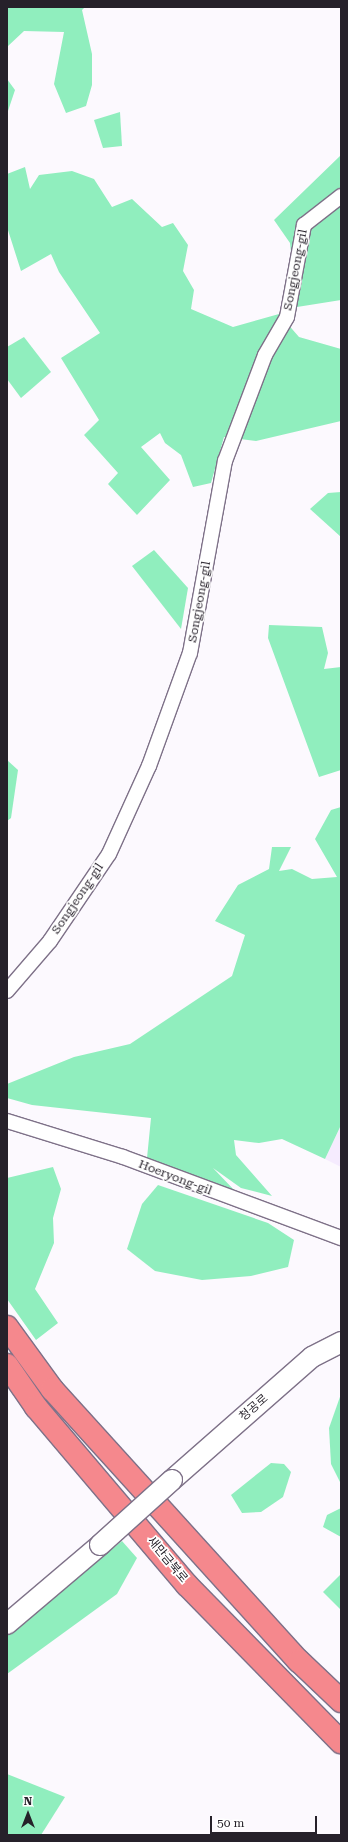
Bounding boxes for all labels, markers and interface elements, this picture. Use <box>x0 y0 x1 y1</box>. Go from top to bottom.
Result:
street label: Songjeong-gil <box>281 228 311 312</box>
street label: Songjeong-gil <box>186 560 214 644</box>
street label: Songjeong-gil <box>49 861 107 937</box>
street label: Hoeryong-gil <box>136 1157 214 1199</box>
street label: 청공로 <box>237 1392 271 1424</box>
street label: 새만금북로 <box>144 1534 190 1586</box>
north arrow <box>8 1794 48 1834</box>
text: N <box>24 1795 32 1808</box>
scale bar <box>212 1808 319 1834</box>
text: 50 m <box>217 1816 244 1830</box>

